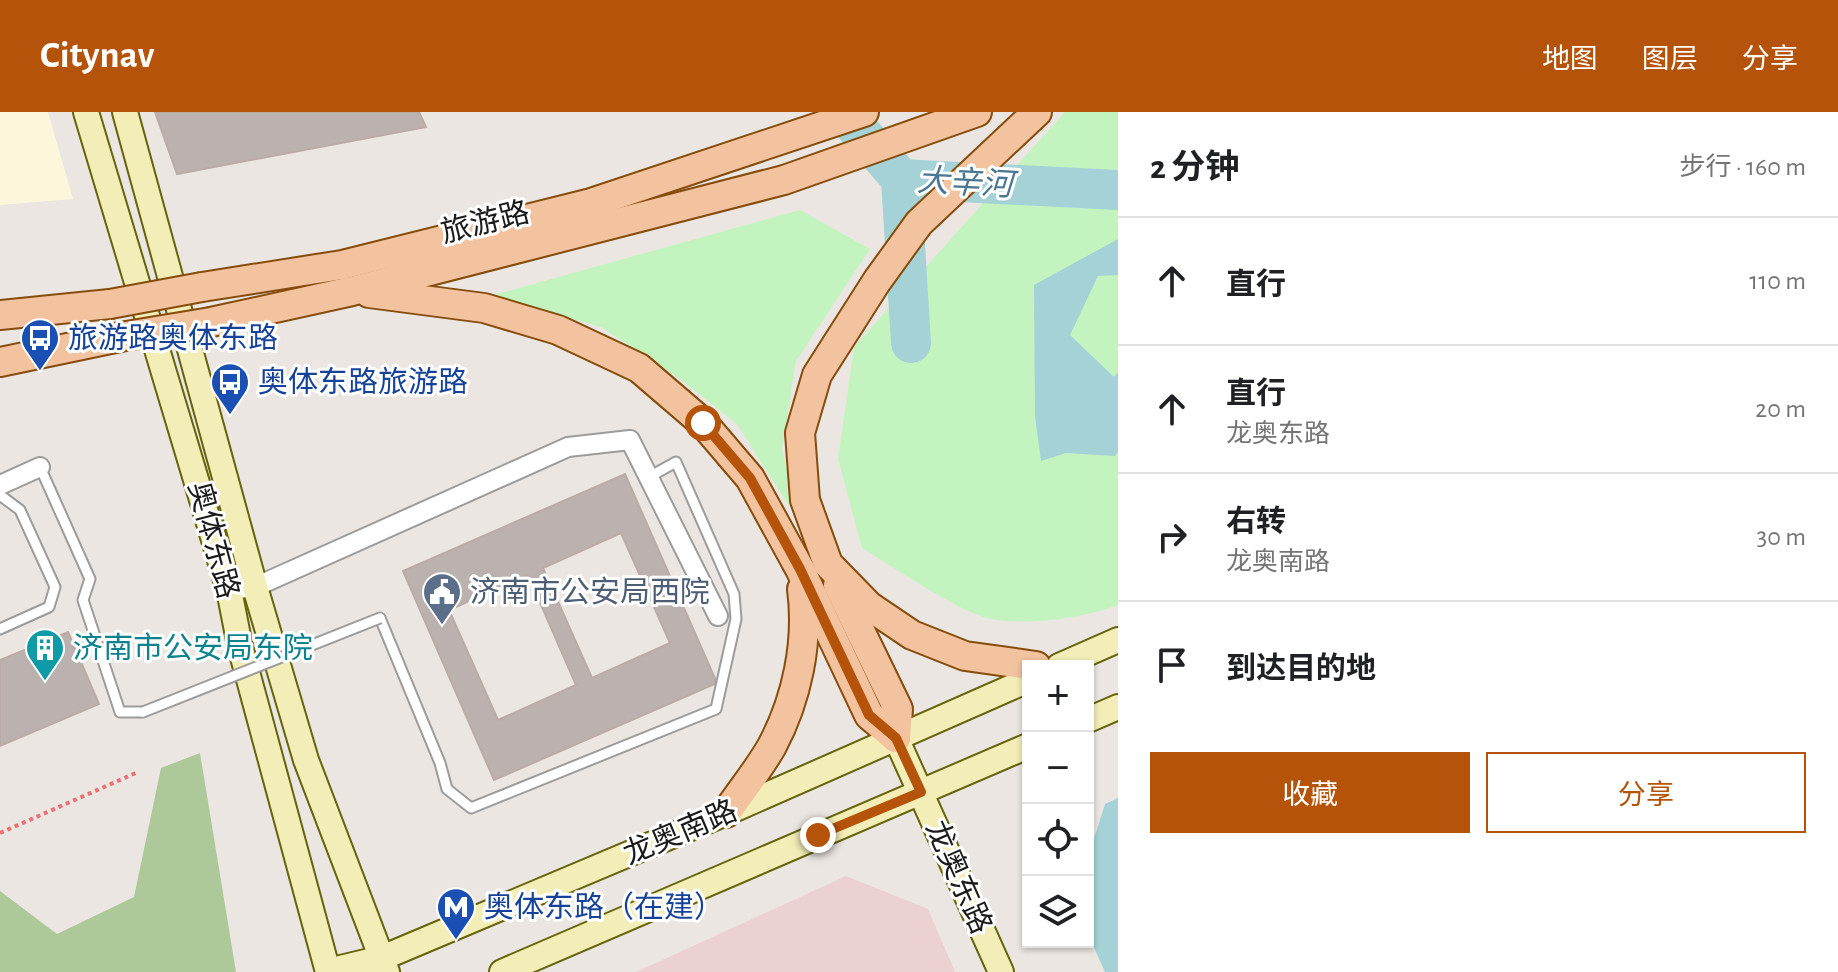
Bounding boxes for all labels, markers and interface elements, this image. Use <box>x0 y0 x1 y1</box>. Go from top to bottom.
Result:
text: Citynav <box>40 37 154 75</box>
text: 地图 <box>1542 46 1598 74</box>
text: 图层 <box>1642 46 1698 74</box>
text: 分享 <box>1742 46 1798 74</box>
text: 2 分钟 <box>1150 151 1239 185</box>
text: 步行 · 160 m <box>1679 154 1806 180</box>
water label: 大辛河 <box>916 163 1020 202</box>
street label: 旅游路 <box>437 196 533 248</box>
icon: ahead <box>1150 259 1194 303</box>
text: 110 m <box>1749 268 1806 294</box>
text: 直行 <box>1226 270 1286 300</box>
bus stop icon: 旅游路奥体东路 <box>19 317 61 372</box>
place label: 旅游路奥体东路 <box>68 322 278 354</box>
bus stop icon: 奥体东路旅游路 <box>209 361 251 416</box>
place label: 奥体东路旅游路 <box>258 366 468 398</box>
text: 直行 <box>1226 379 1286 409</box>
icon: ahead <box>1150 387 1194 431</box>
text: 20 m <box>1755 396 1806 422</box>
route start <box>685 405 721 441</box>
text: 龙奥东路 <box>1226 421 1330 447</box>
street label: 奥体东路 <box>183 478 245 602</box>
text: 右转 <box>1226 507 1286 537</box>
icon: right <box>1150 515 1194 559</box>
text: 30 m <box>1756 524 1806 550</box>
text: 龙奥南路 <box>1226 549 1330 575</box>
public building icon: 济南市公安局西院 <box>421 571 463 626</box>
place label: 济南市公安局西院 <box>470 576 710 608</box>
building icon: 济南市公安局东院 <box>24 627 66 682</box>
place label: 济南市公安局东院 <box>73 632 313 664</box>
icon: arrive <box>1150 643 1194 687</box>
text: 到达目的地 <box>1226 654 1376 684</box>
map controls <box>1022 660 1094 948</box>
button: + <box>1022 660 1094 732</box>
button: − <box>1022 732 1094 804</box>
button: 收藏 <box>1150 752 1470 833</box>
button: 分享 <box>1486 752 1806 833</box>
street label: 龙奥南路 <box>619 794 741 870</box>
button: locate <box>1022 804 1094 876</box>
street label: 龙奥东路 <box>920 816 998 938</box>
route end <box>800 817 836 853</box>
button: layers <box>1022 876 1094 948</box>
metro station icon: 奥体东路（在建） <box>435 886 477 941</box>
place label: 奥体东路（在建） <box>484 891 724 923</box>

